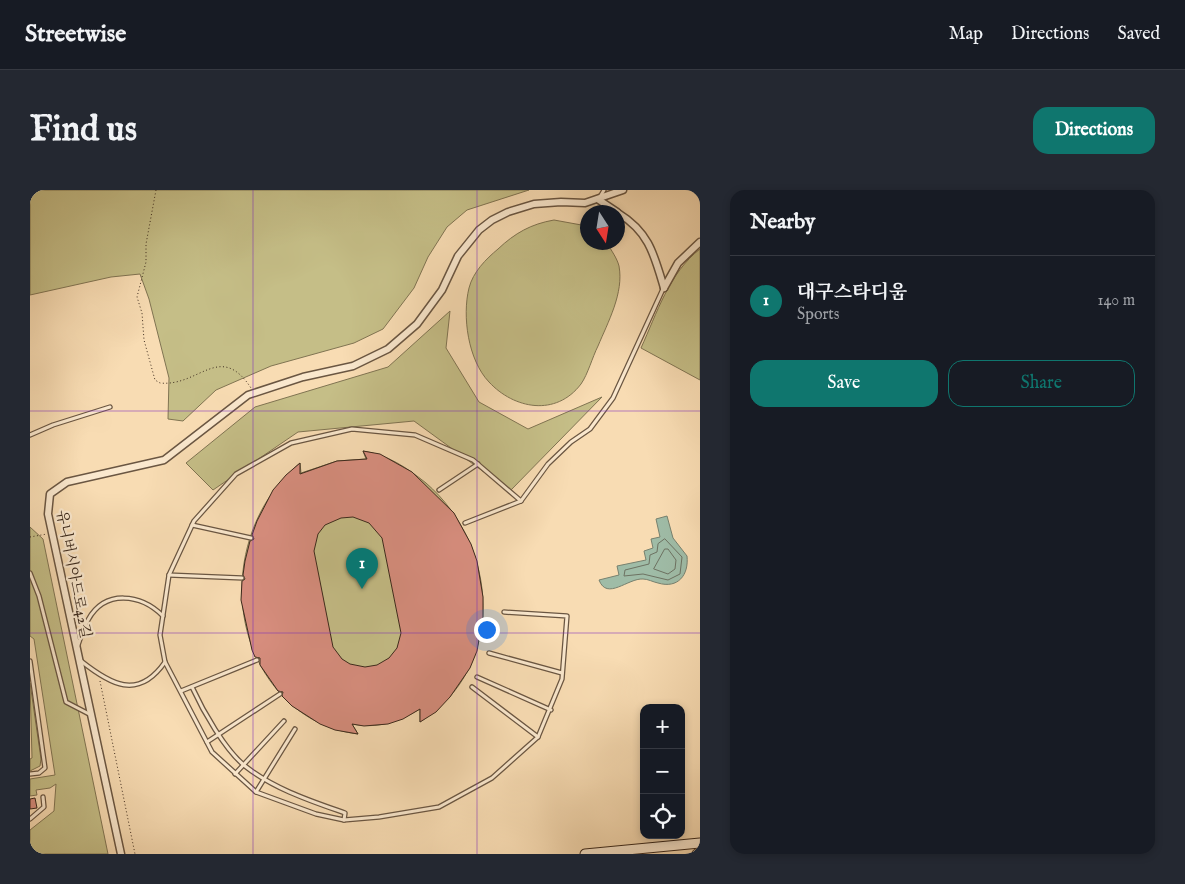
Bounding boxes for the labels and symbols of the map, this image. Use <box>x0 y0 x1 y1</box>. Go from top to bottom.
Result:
north arrow <box>580 205 625 250</box>
street label: 유니버시아드로42길 <box>52 508 95 640</box>
pin: 1 <box>346 548 378 589</box>
your location <box>474 617 500 643</box>

